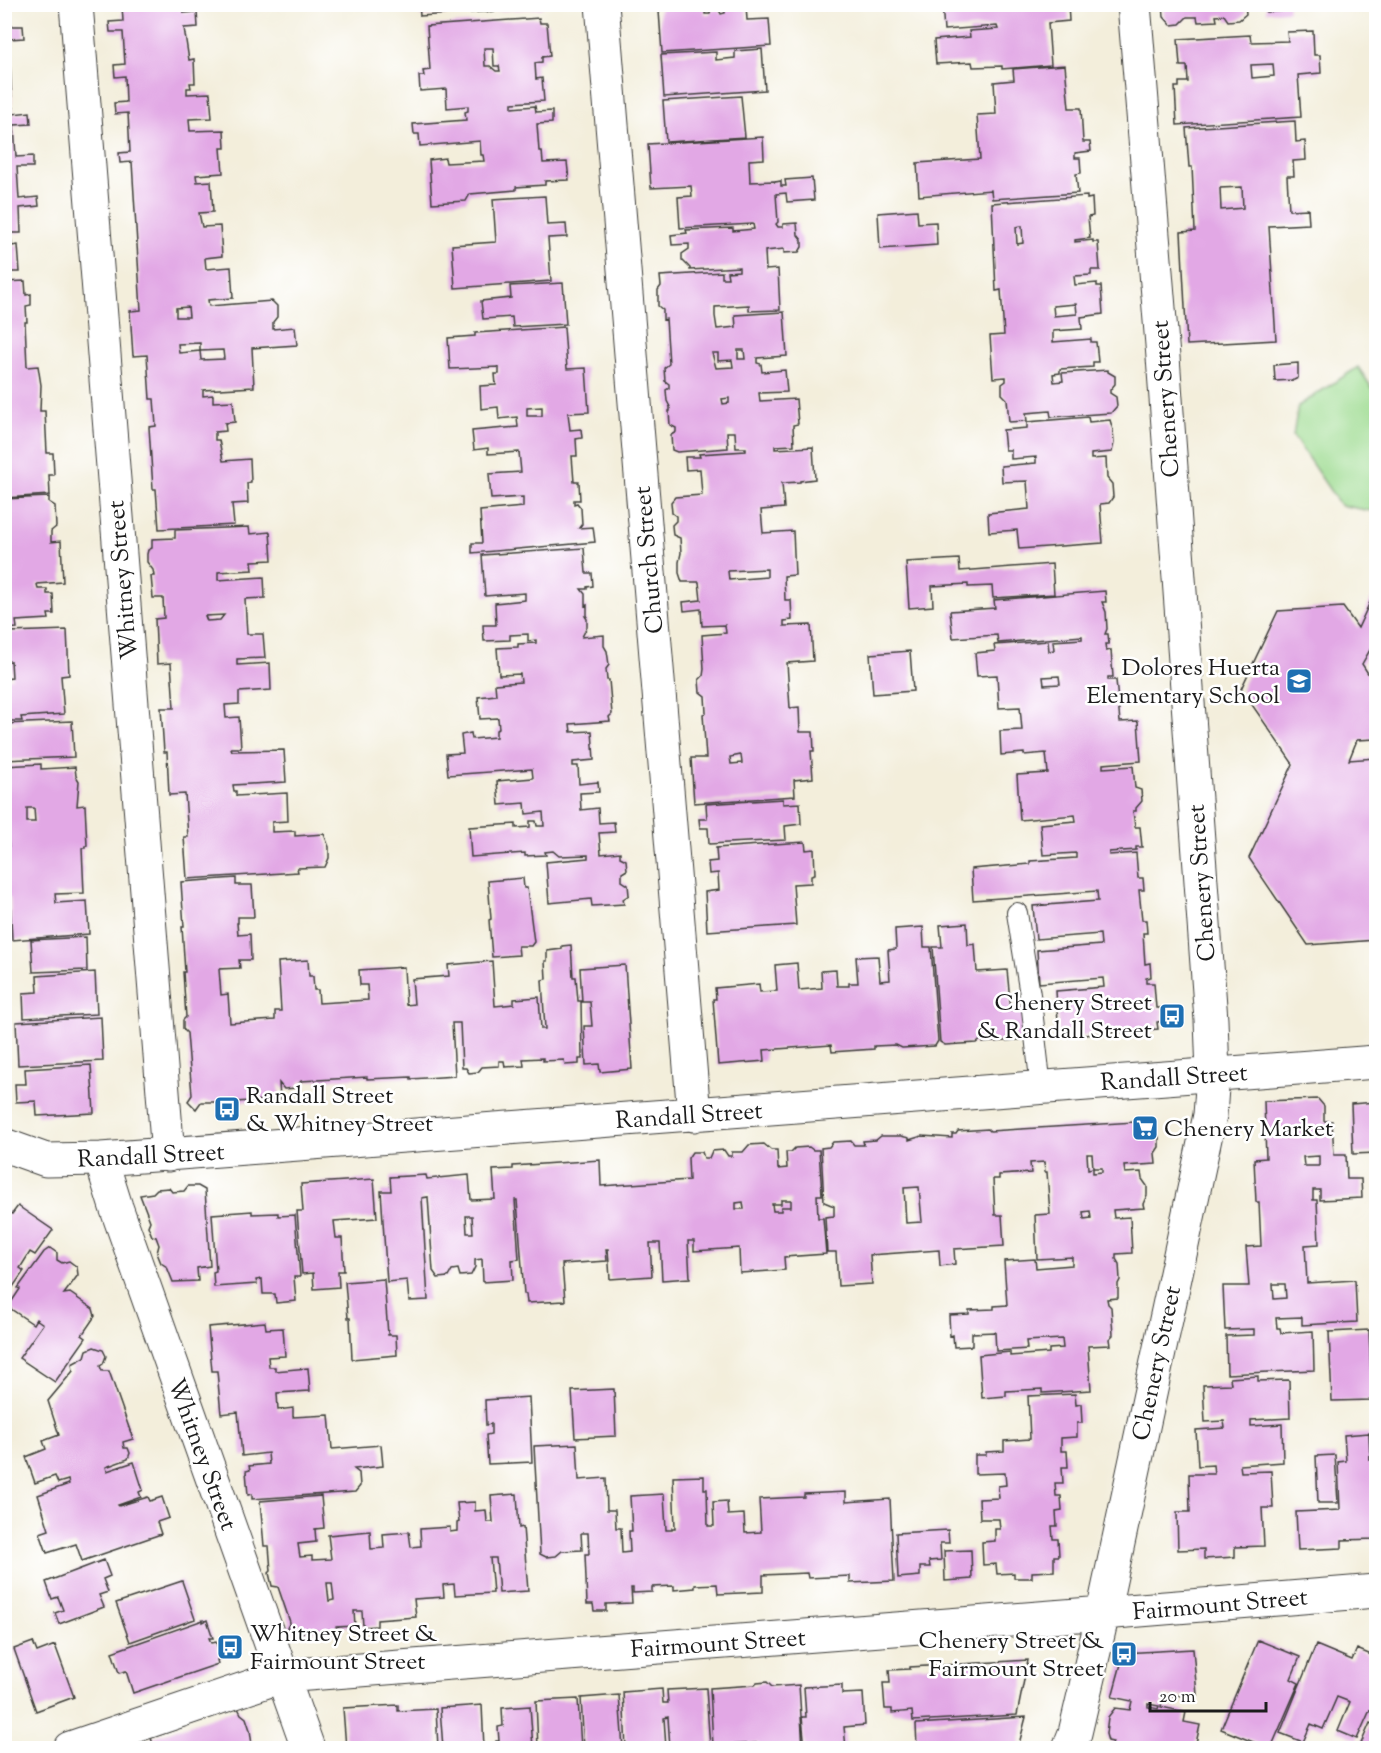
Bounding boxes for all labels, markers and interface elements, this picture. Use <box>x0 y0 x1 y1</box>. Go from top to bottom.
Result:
street label: Chenery Street <box>1145 319 1189 479</box>
street label: Church Street <box>627 485 673 635</box>
street label: Whitney Street <box>100 499 148 661</box>
place label: Dolores Huerta Elementary School <box>1086 652 1280 714</box>
school or university icon: Dolores Huerta Elementary School <box>1284 666 1314 696</box>
street label: Chenery Street <box>1181 803 1225 963</box>
place label: Chenery Street & Randall Street <box>977 987 1152 1049</box>
bus stop icon: Chenery Street & Randall Street <box>1157 1001 1187 1031</box>
street label: Randall Street <box>1099 1057 1249 1101</box>
place label: Randall Street & Whitney Street <box>246 1080 433 1142</box>
bus stop icon: Randall Street & Whitney Street <box>212 1094 242 1124</box>
street label: Randall Street <box>614 1095 764 1139</box>
supermarket icon: Chenery Market <box>1130 1113 1160 1143</box>
place label: Chenery Market <box>1164 1113 1333 1147</box>
street label: Randall Street <box>77 1136 226 1178</box>
street label: Chenery Street <box>1125 1283 1191 1444</box>
street label: Whitney Street <box>158 1374 244 1535</box>
street label: Fairmount Street <box>1131 1581 1309 1631</box>
place label: Whitney Street & Fairmount Street <box>250 1618 438 1680</box>
street label: Fairmount Street <box>629 1622 807 1668</box>
place label: Chenery Street & Fairmount Street <box>919 1625 1104 1687</box>
bus stop icon: Whitney Street & Fairmount Street <box>215 1632 245 1662</box>
bus stop icon: Chenery Street & Fairmount Street <box>1109 1639 1139 1669</box>
scale bar <box>1150 1675 1266 1713</box>
text: 20 m <box>1159 1685 1196 1711</box>

